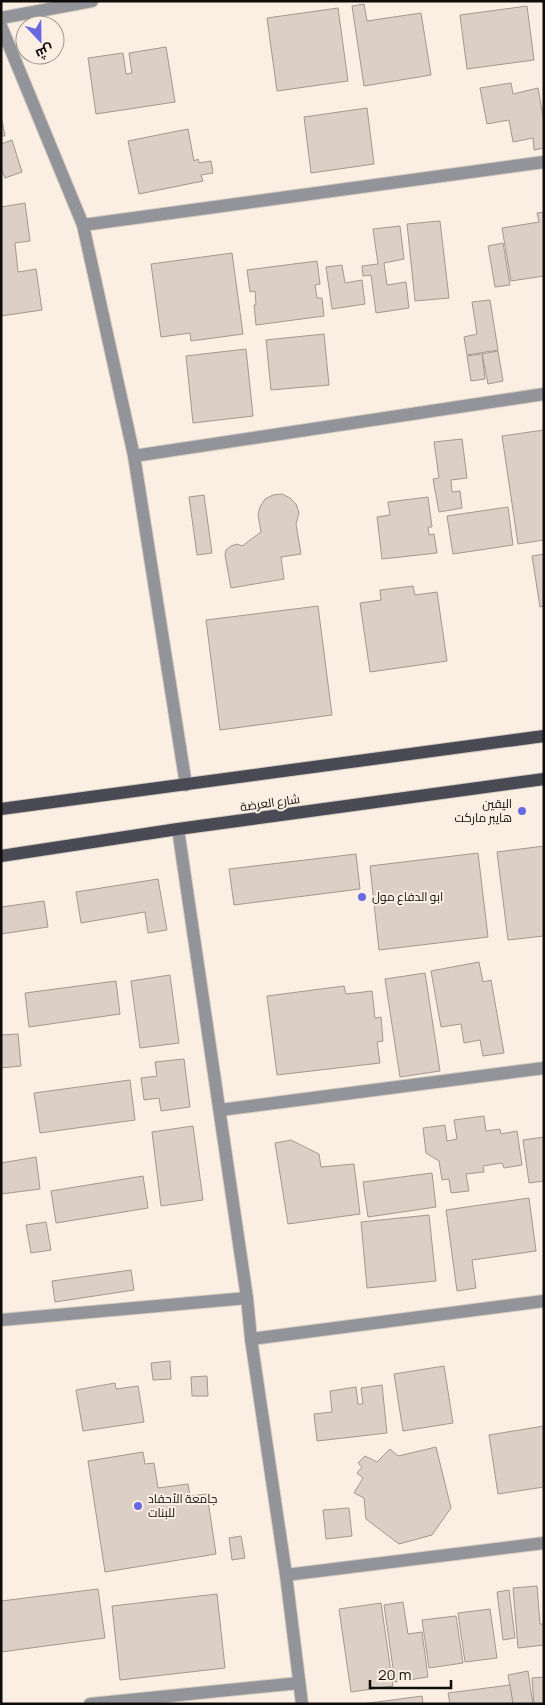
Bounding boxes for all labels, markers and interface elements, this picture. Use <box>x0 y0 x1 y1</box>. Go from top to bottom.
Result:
north arrow <box>15 15 65 65</box>
text: ش <box>33 40 57 65</box>
street label: شارع العرضة <box>239 790 301 815</box>
place label: اليقين هايبر ماركت <box>454 795 512 826</box>
marker: اليقين هايبر ماركت <box>516 805 528 817</box>
place label: ابو الدفاع مول <box>372 888 443 905</box>
marker: ابو الدفاع مول <box>356 891 368 903</box>
place label: جامعة الأحفاد للبنات <box>148 1490 218 1521</box>
marker: جامعة الأحفاد للبنات <box>132 1500 144 1512</box>
scale bar <box>370 1658 451 1690</box>
text: 20 m <box>378 1664 411 1685</box>

